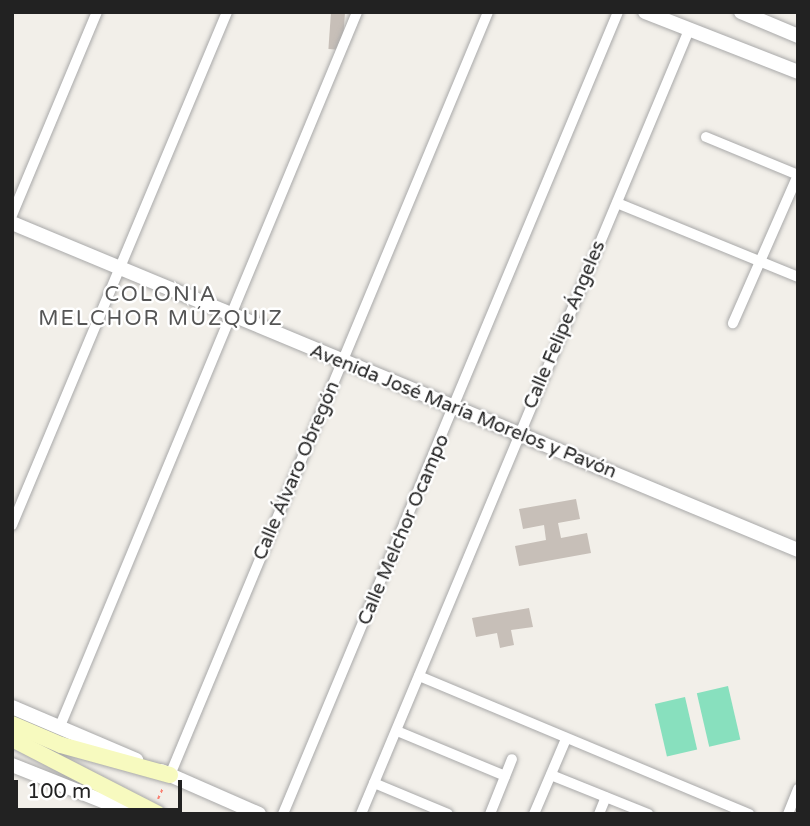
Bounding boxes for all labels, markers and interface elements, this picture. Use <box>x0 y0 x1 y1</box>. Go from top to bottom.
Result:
street label: Calle Felipe Ángeles <box>519 237 611 413</box>
district label: COLONIA MELCHOR MÚZQUIZ <box>40 282 282 332</box>
street label: Avenida José María Morelos y Pavón <box>306 340 620 484</box>
street label: Calle Álvaro Obregón <box>249 378 345 564</box>
street label: Calle Melchor Ocampo <box>353 431 455 629</box>
scale bar <box>18 766 186 810</box>
text: 100 m <box>27 779 91 804</box>

